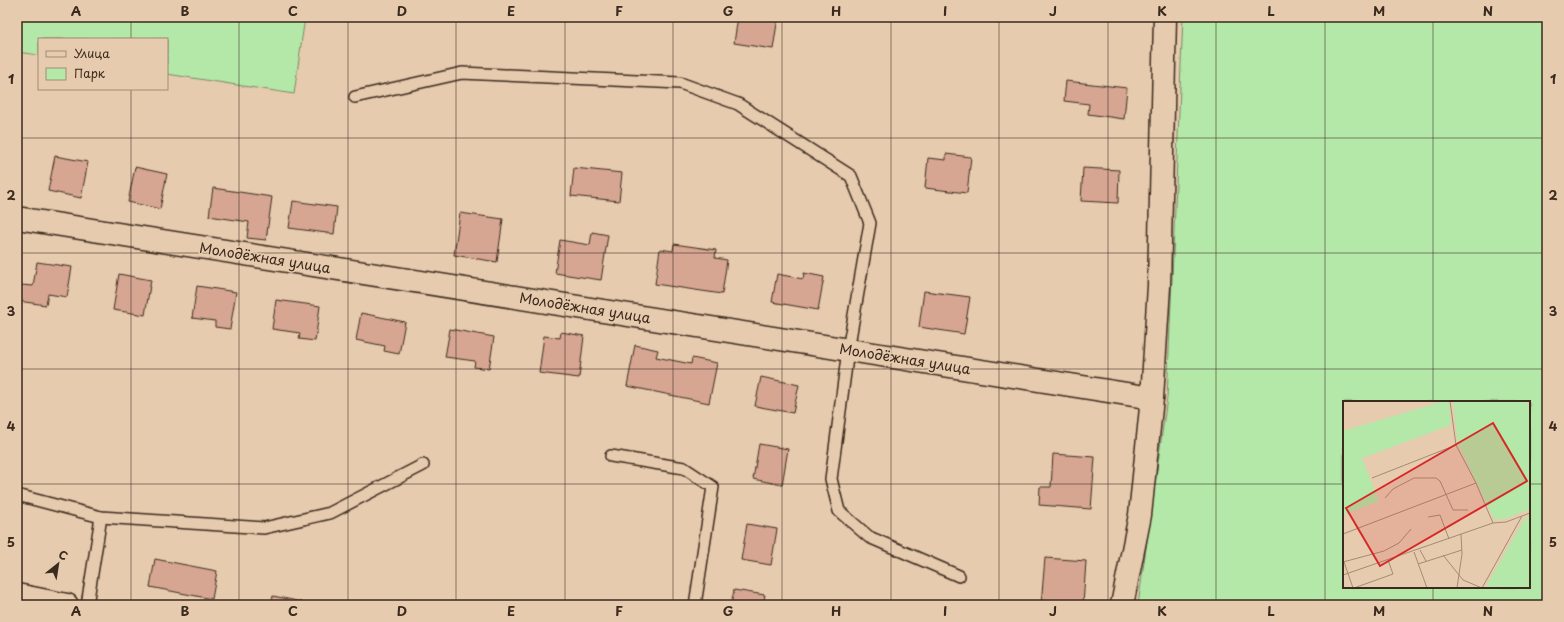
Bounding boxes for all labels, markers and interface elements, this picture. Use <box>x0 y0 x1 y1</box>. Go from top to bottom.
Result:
text: A <box>71 1 81 20</box>
text: B <box>181 1 190 20</box>
text: C <box>288 1 298 20</box>
text: D <box>397 1 407 20</box>
text: E <box>507 1 515 20</box>
text: F <box>615 1 623 20</box>
text: G <box>723 1 733 20</box>
text: H <box>831 1 841 20</box>
text: I <box>943 1 947 20</box>
text: J <box>1049 1 1057 20</box>
text: K <box>1157 1 1167 20</box>
text: L <box>1267 1 1275 20</box>
text: M <box>1373 1 1385 20</box>
text: N <box>1483 1 1493 20</box>
legend <box>38 38 168 90</box>
text: Улица <box>74 44 110 62</box>
text: Парк <box>74 64 106 82</box>
text: 1 <box>8 69 14 88</box>
text: 1 <box>1550 69 1556 88</box>
text: 2 <box>6 185 16 204</box>
text: 2 <box>1548 185 1558 204</box>
street label: Молодёжная улица <box>198 237 332 278</box>
street label: Молодёжная улица <box>518 287 652 328</box>
text: 3 <box>7 301 16 320</box>
text: 3 <box>1549 301 1558 320</box>
street label: Молодёжная улица <box>838 338 972 379</box>
inset map <box>1343 401 1530 588</box>
text: 4 <box>7 416 16 435</box>
text: 4 <box>1549 416 1558 435</box>
text: 5 <box>7 532 15 551</box>
text: 5 <box>1549 532 1557 551</box>
north arrow <box>38 544 78 584</box>
text: С <box>55 545 71 564</box>
text: A <box>71 601 81 620</box>
text: B <box>181 601 190 620</box>
text: C <box>288 601 298 620</box>
text: D <box>397 601 407 620</box>
text: E <box>507 601 515 620</box>
text: F <box>615 601 623 620</box>
text: G <box>723 601 733 620</box>
text: H <box>831 601 841 620</box>
text: I <box>943 601 947 620</box>
text: J <box>1049 601 1057 620</box>
text: K <box>1157 601 1167 620</box>
text: L <box>1267 601 1275 620</box>
text: M <box>1373 601 1385 620</box>
text: N <box>1483 601 1493 620</box>

